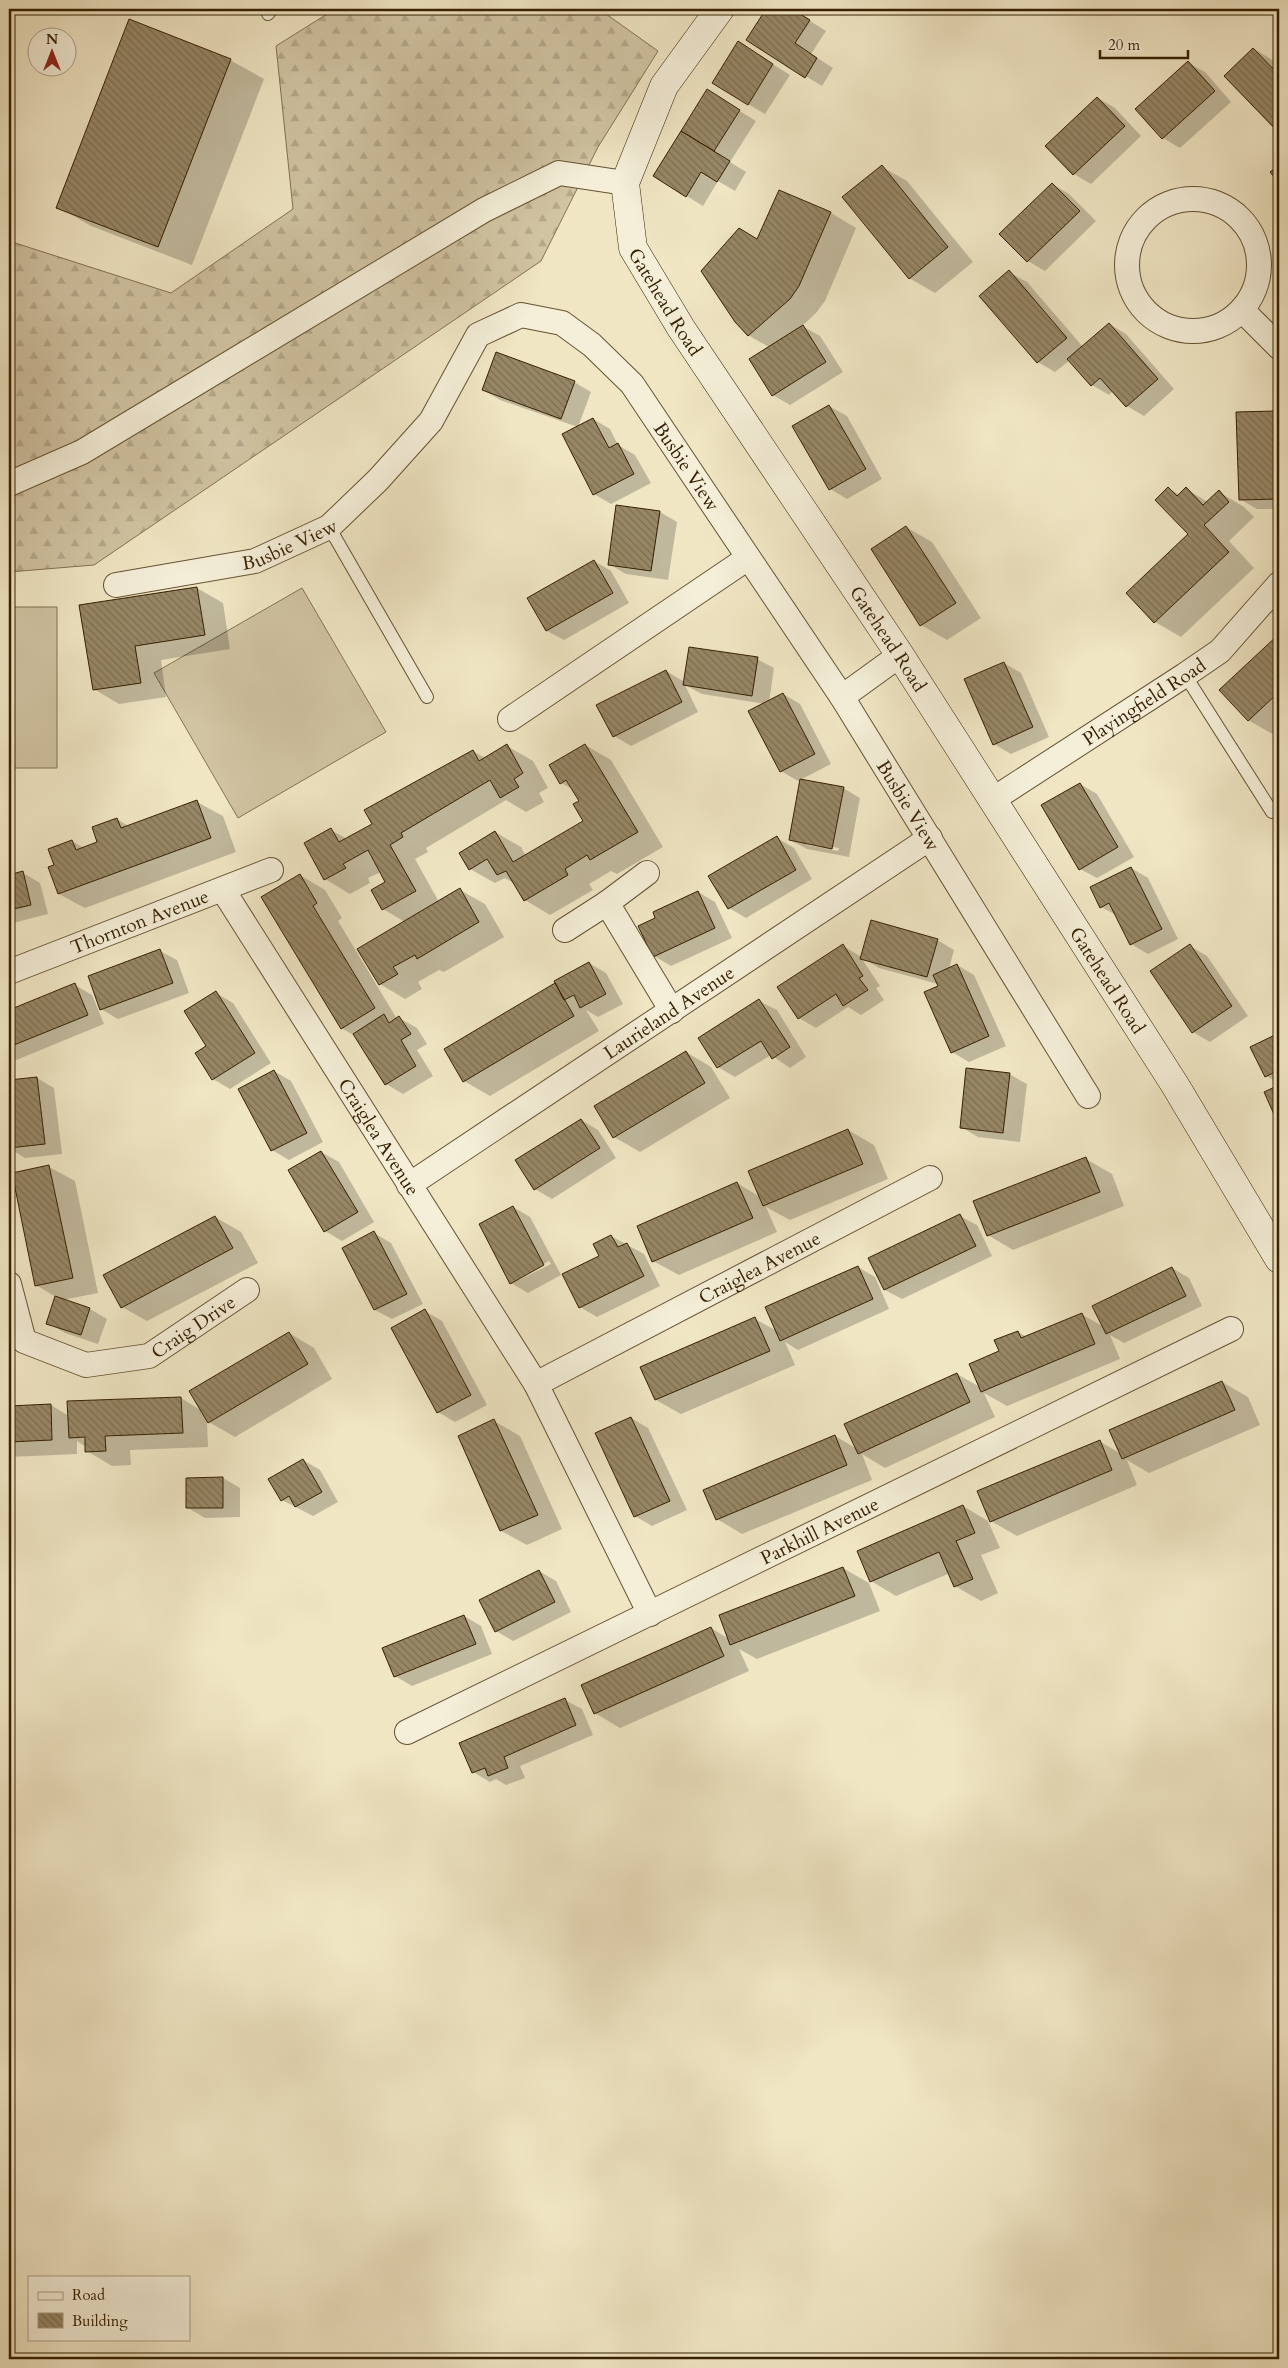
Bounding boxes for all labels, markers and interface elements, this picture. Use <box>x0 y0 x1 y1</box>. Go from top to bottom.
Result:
north arrow <box>28 28 78 78</box>
scale bar <box>1100 28 1188 60</box>
text: N <box>46 30 58 49</box>
text: 20 m <box>1108 35 1140 55</box>
street label: Gatehead Road <box>622 243 708 361</box>
street label: Busbie View <box>647 417 726 516</box>
street label: Busbie View <box>240 513 342 577</box>
street label: Gatehead Road <box>843 581 932 697</box>
street label: Playingfield Road <box>1078 653 1211 752</box>
street label: Busbie View <box>870 755 946 856</box>
street label: Thornton Avenue <box>67 883 213 961</box>
street label: Gatehead Road <box>1063 922 1151 1039</box>
street label: Laurieland Avenue <box>599 960 740 1066</box>
street label: Craiglea Avenue <box>332 1074 425 1201</box>
street label: Craiglea Avenue <box>694 1226 825 1311</box>
street label: Craig Drive <box>146 1289 241 1365</box>
street label: Parkhill Avenue <box>756 1491 883 1571</box>
legend <box>28 2276 190 2340</box>
text: Road <box>72 2285 105 2305</box>
text: Building <box>72 2311 128 2331</box>

